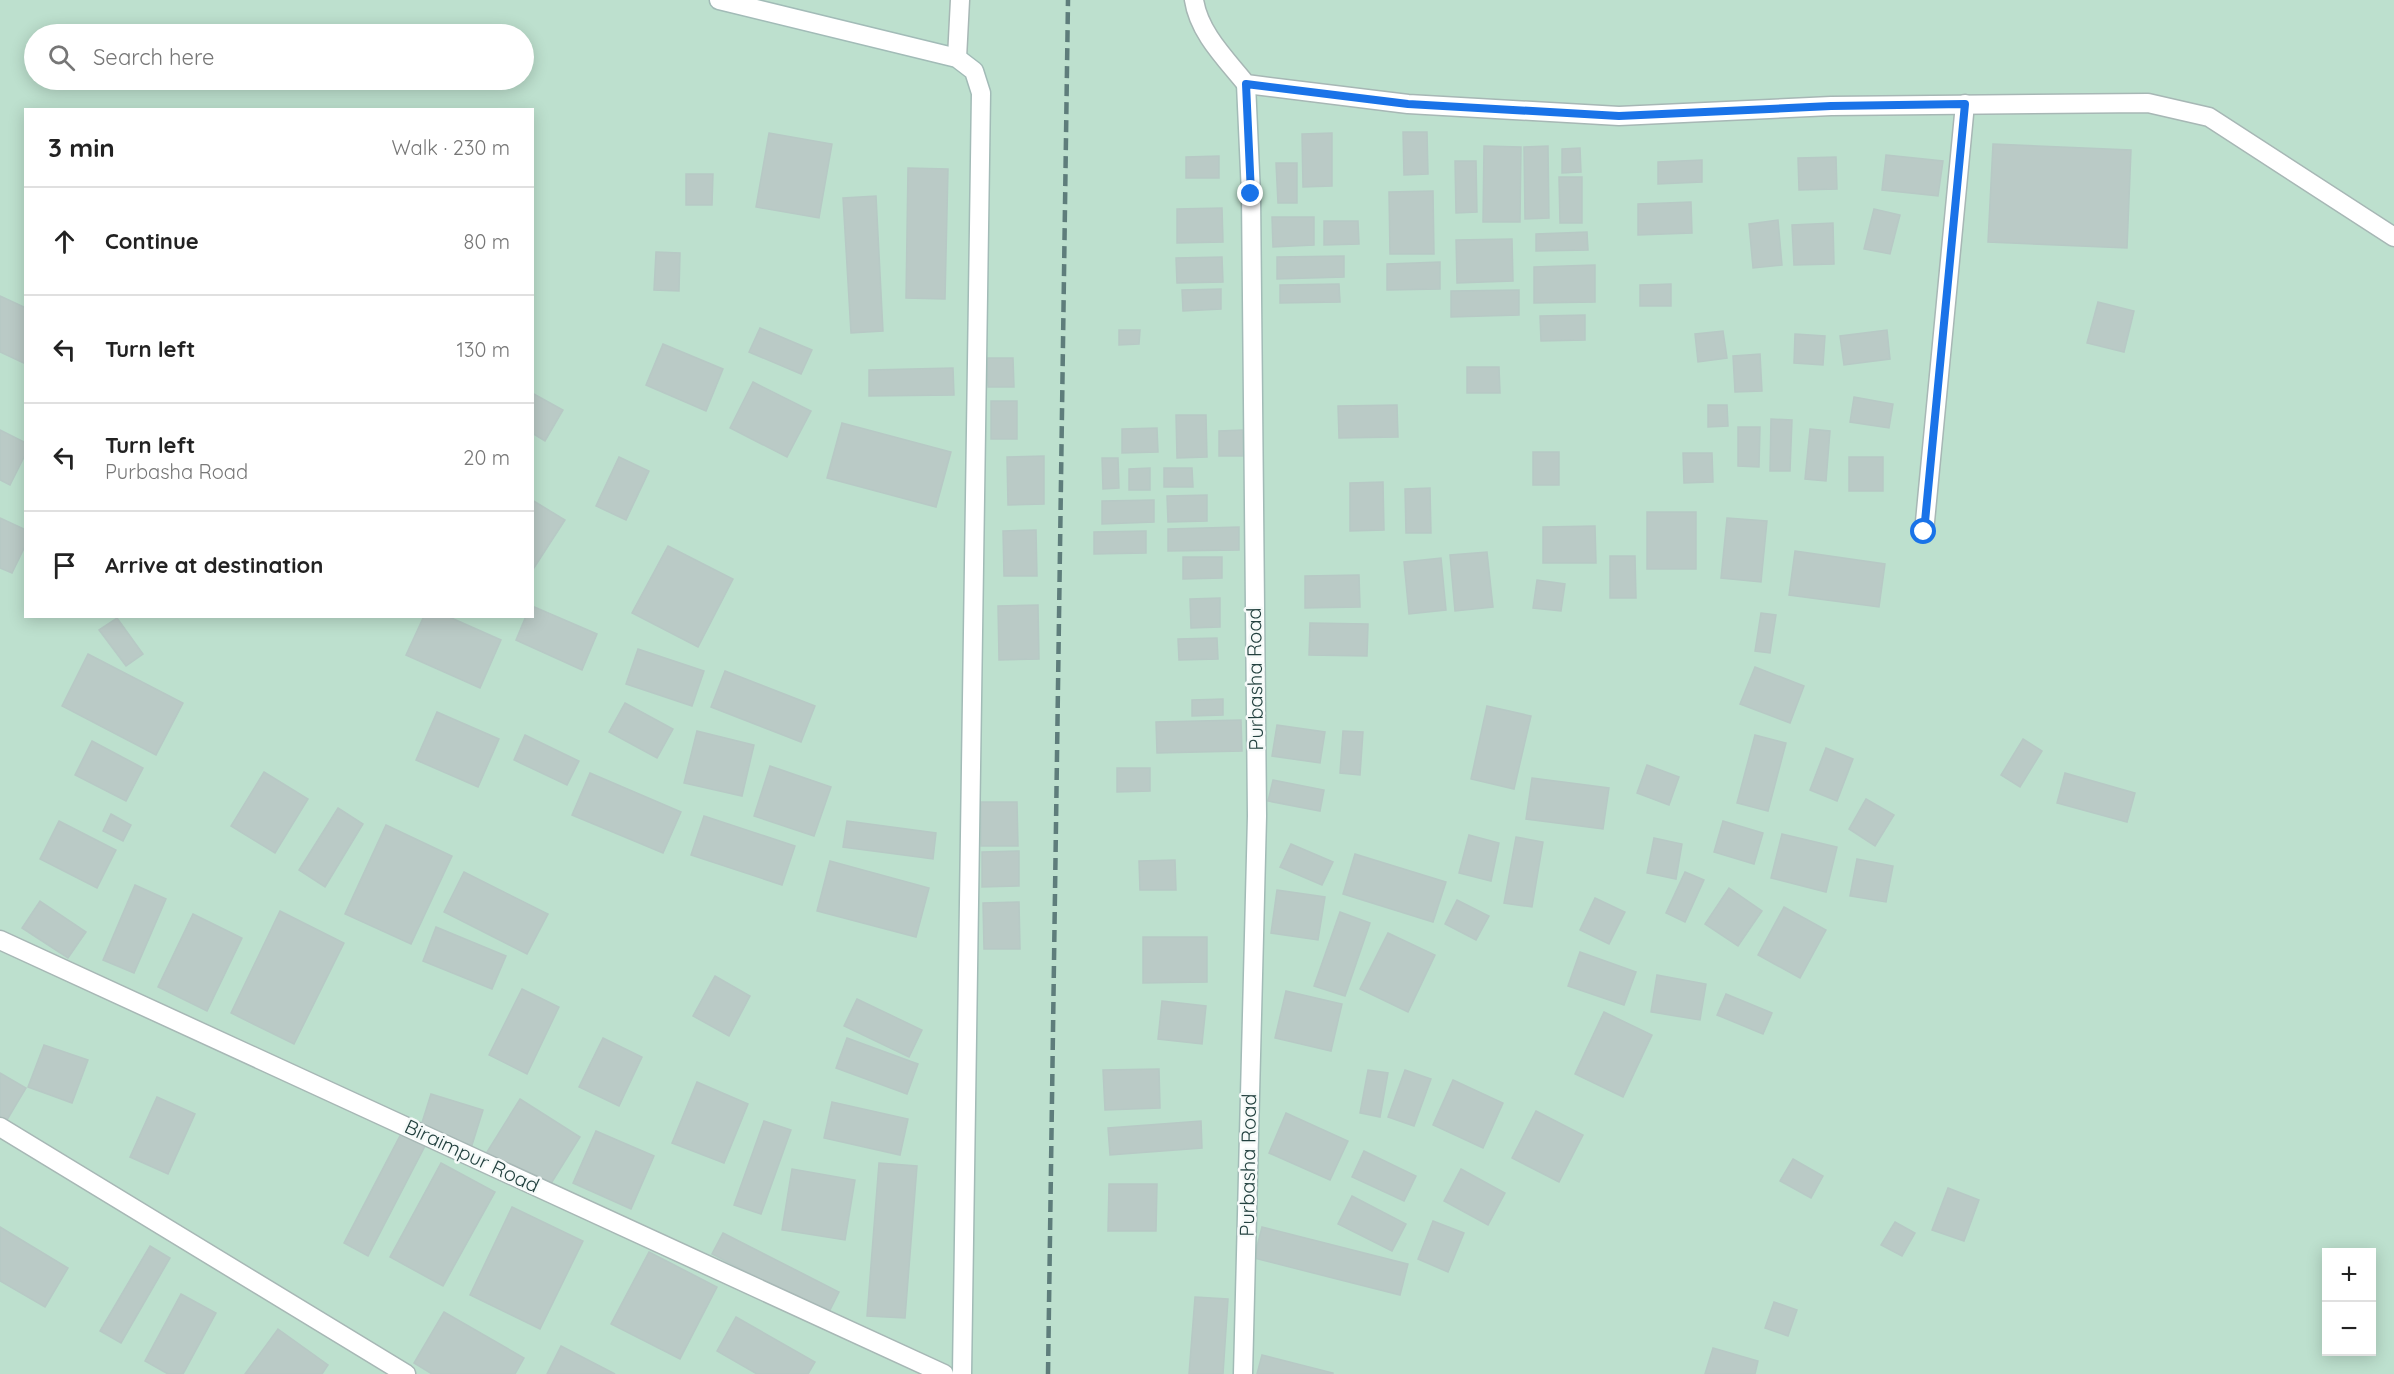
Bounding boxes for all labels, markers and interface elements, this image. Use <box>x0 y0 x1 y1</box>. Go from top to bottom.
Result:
search box <box>24 24 534 90</box>
icon: search <box>45 41 78 74</box>
text: Search here <box>93 43 214 71</box>
text: 3 min <box>48 131 115 164</box>
text: Walk · 230 m <box>391 135 510 160</box>
route end <box>1237 180 1263 206</box>
icon: ahead <box>48 225 81 258</box>
text: Continue <box>105 227 199 255</box>
text: 80 m <box>464 229 510 254</box>
icon: left <box>48 333 81 366</box>
text: Turn left <box>105 335 195 363</box>
text: 130 m <box>457 337 510 362</box>
text: Turn left <box>105 431 195 459</box>
icon: left <box>48 441 81 474</box>
text: 20 m <box>463 445 510 470</box>
text: Purbasha Road <box>105 459 248 484</box>
route start <box>1910 518 1936 544</box>
icon: arrive <box>48 549 81 582</box>
text: Arrive at destination <box>105 551 323 579</box>
street label: Purbasha Road <box>1241 607 1268 751</box>
street label: Purbasha Road <box>1234 1093 1261 1237</box>
street label: Biraimpur Road <box>401 1113 544 1198</box>
map controls <box>2322 1248 2376 1356</box>
button: + <box>2322 1248 2376 1302</box>
button: − <box>2322 1302 2376 1356</box>

